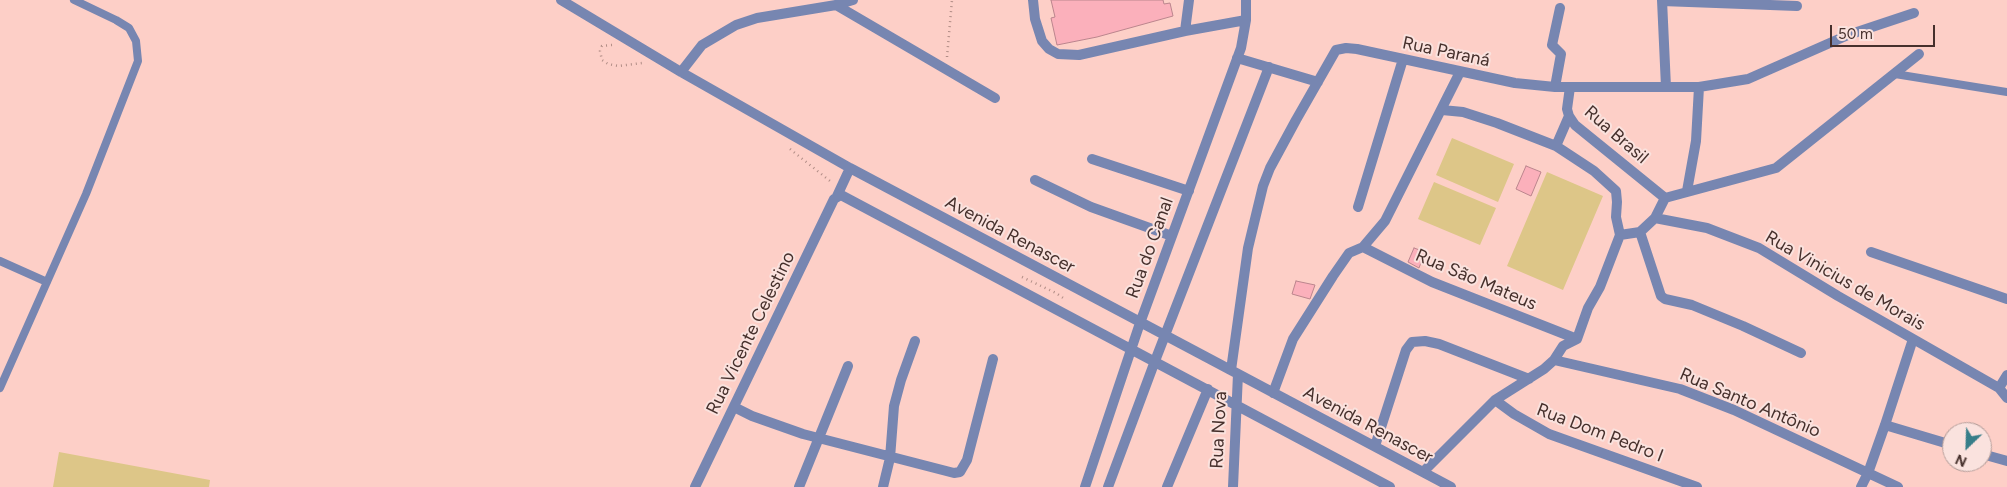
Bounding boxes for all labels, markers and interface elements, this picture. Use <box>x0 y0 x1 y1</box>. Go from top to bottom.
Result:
scale bar <box>1832 15 1937 47</box>
text: 50 m <box>1838 25 1873 43</box>
street label: Rua Paraná <box>1400 32 1492 72</box>
street label: Rua Brasil <box>1580 101 1652 169</box>
street label: Avenida Renascer <box>941 192 1079 278</box>
street label: Rua do Canal <box>1122 195 1178 301</box>
street label: Rua Vinicius de Morais <box>1761 226 1929 336</box>
street label: Rua São Mateus <box>1412 245 1540 315</box>
street label: Rua Vicente Celestino <box>702 248 800 418</box>
street label: Rua Santo Antônio <box>1676 364 1824 442</box>
street label: Avenida Renascer <box>1299 382 1437 468</box>
street label: Rua Nova <box>1206 391 1232 469</box>
street label: Rua Dom Pedro I <box>1534 399 1666 467</box>
north arrow <box>1942 422 1992 472</box>
text: N <box>1953 450 1970 470</box>

